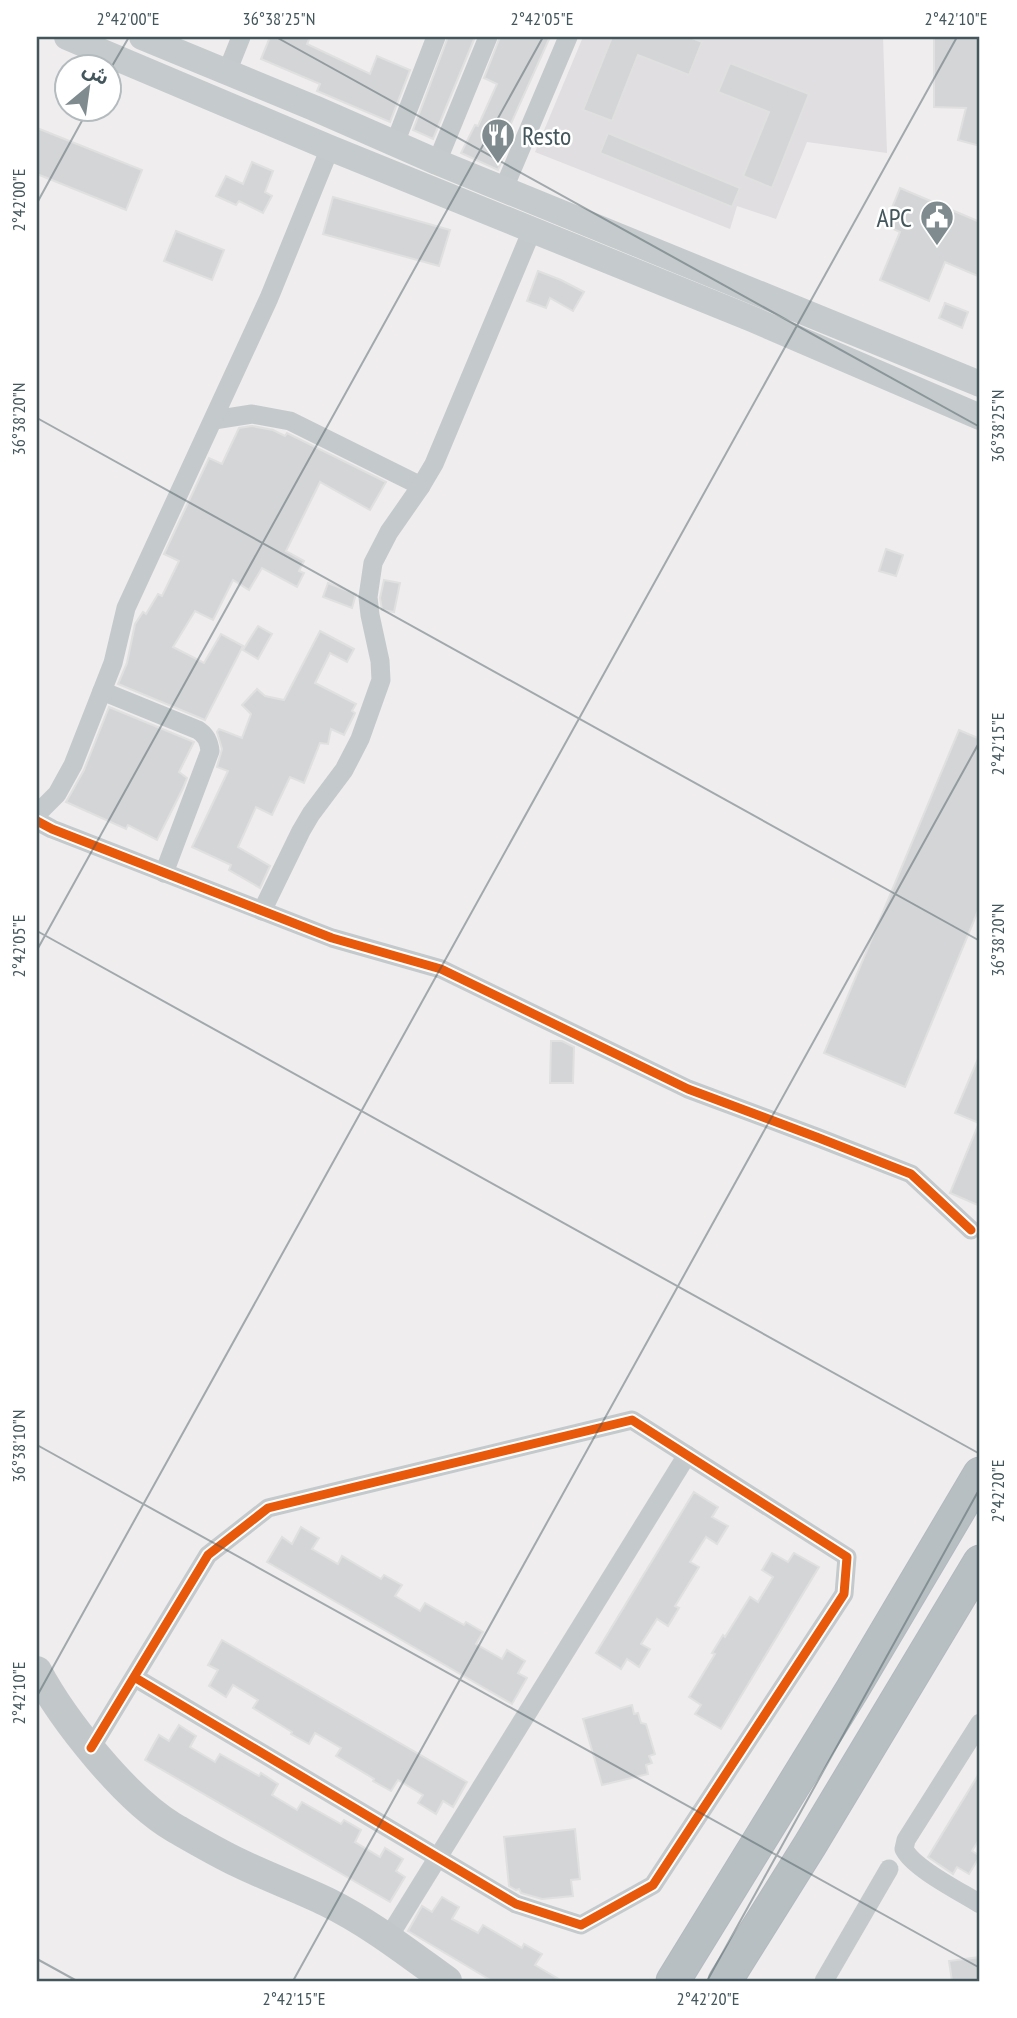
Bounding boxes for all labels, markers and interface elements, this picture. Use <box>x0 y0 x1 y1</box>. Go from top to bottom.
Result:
text: 2°42'00"E <box>97 7 159 30</box>
text: 36°38'25"N <box>243 7 315 30</box>
text: 2°42'05"E <box>511 7 573 30</box>
text: 2°42'10"E <box>925 7 987 30</box>
north arrow <box>52 52 122 122</box>
text: ش <box>79 56 113 90</box>
restaurant icon: Resto <box>479 116 517 165</box>
place label: Resto <box>522 119 571 152</box>
text: 2°42'00"E <box>7 169 30 231</box>
public building icon: APC <box>918 198 956 247</box>
place label: APC <box>876 201 912 234</box>
text: 36°38'20"N <box>7 383 30 455</box>
text: 36°38'25"N <box>986 390 1009 462</box>
text: 2°42'15"E <box>986 713 1009 775</box>
text: 36°38'20"N <box>986 904 1009 976</box>
text: 2°42'05"E <box>7 915 30 977</box>
text: 36°38'10"N <box>7 1410 30 1482</box>
text: 2°42'20"E <box>986 1460 1009 1522</box>
text: 2°42'10"E <box>7 1662 30 1724</box>
text: 2°42'15"E <box>263 1987 325 2010</box>
text: 2°42'20"E <box>677 1987 739 2010</box>

